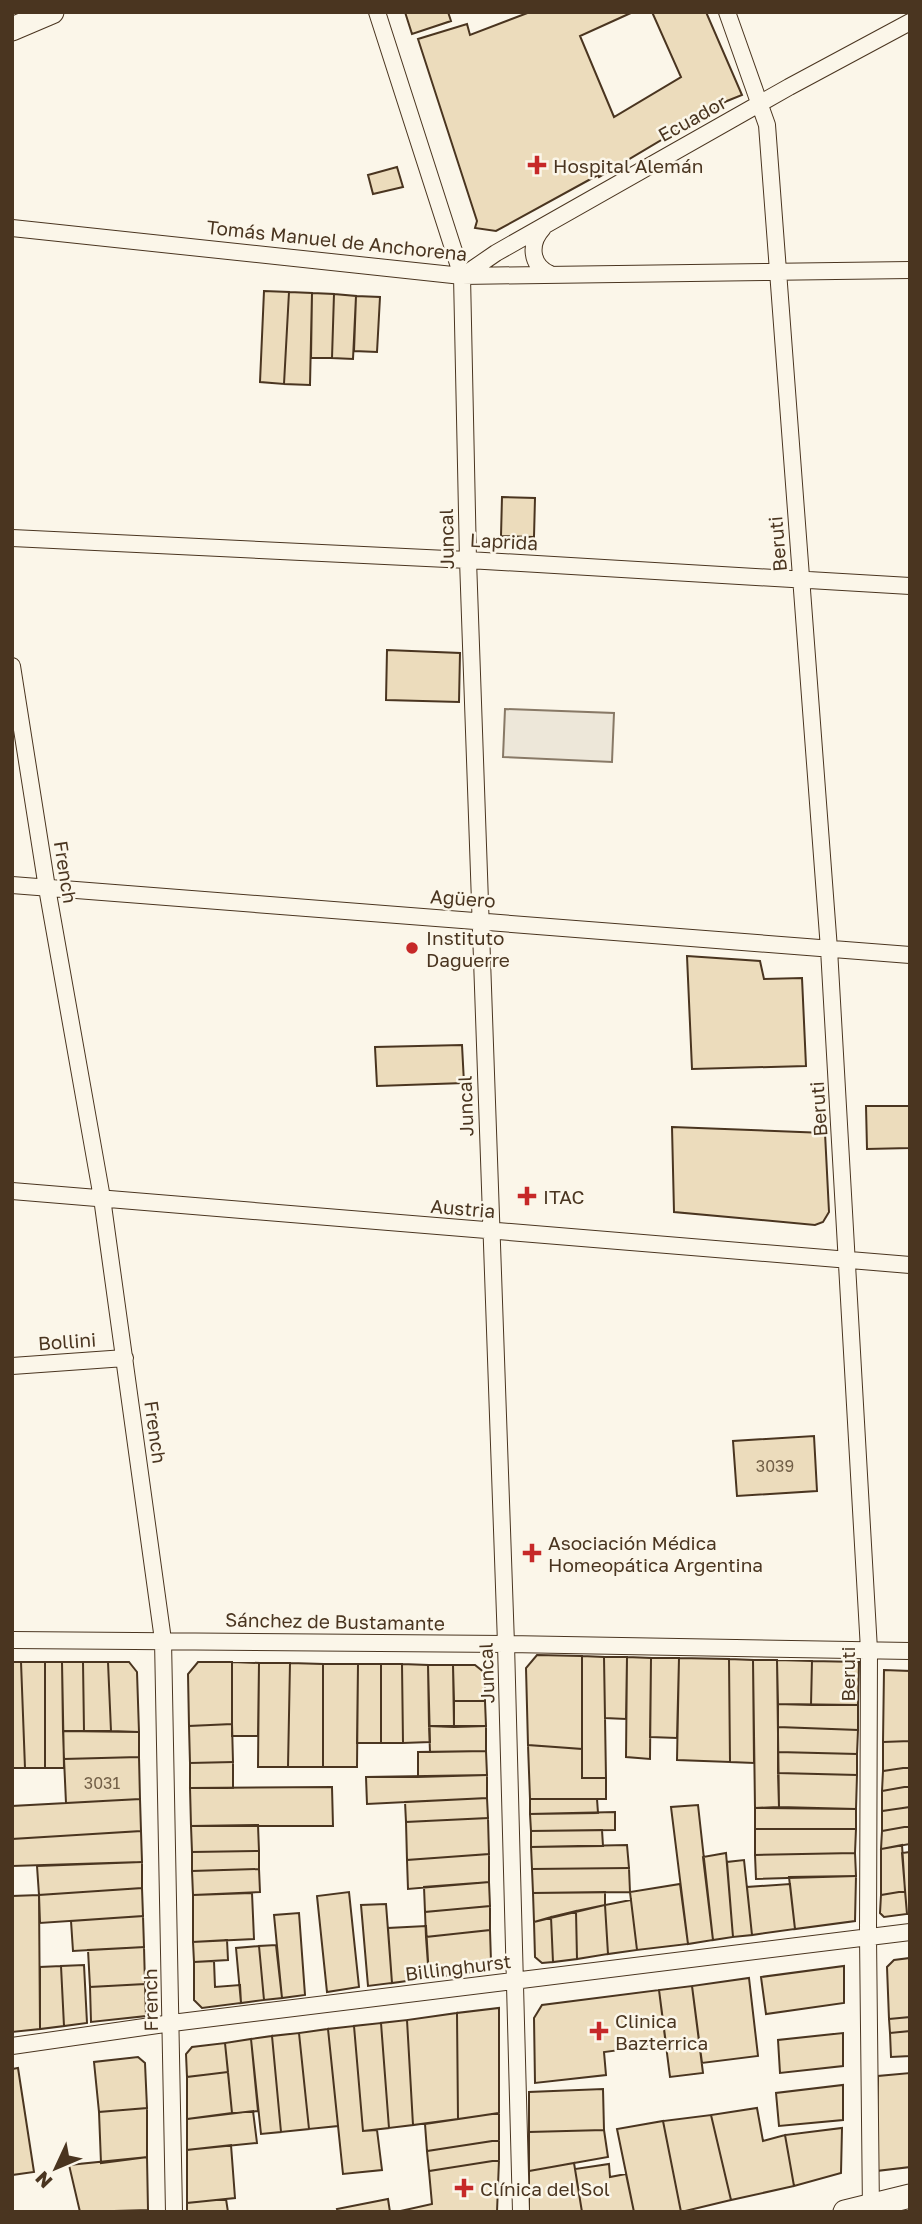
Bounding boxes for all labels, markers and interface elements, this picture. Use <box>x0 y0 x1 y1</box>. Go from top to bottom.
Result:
street label: Ecuador <box>654 90 731 146</box>
place label: Hospital Alemán <box>553 154 703 177</box>
marker: Hospital Alemán <box>527 155 547 175</box>
street label: Tomás Manuel de Anchorena <box>206 215 468 265</box>
street label: Juncal <box>434 508 458 570</box>
street label: Beruti <box>763 515 791 573</box>
street label: Laprida <box>469 528 539 554</box>
street label: French <box>50 839 82 905</box>
street label: Agüero <box>430 884 496 912</box>
place label: Instituto Daguerre <box>426 926 510 971</box>
marker: Instituto Daguerre <box>404 940 420 956</box>
street label: Juncal <box>452 1075 478 1137</box>
street label: Beruti <box>805 1081 831 1137</box>
place label: ITAC <box>543 1185 585 1208</box>
marker: ITAC <box>517 1186 537 1206</box>
street label: Austria <box>430 1194 496 1222</box>
street label: Bollini <box>37 1327 97 1355</box>
street label: French <box>140 1399 172 1465</box>
house number: 3039 <box>756 1456 794 1476</box>
place label: Asociación Médica Homeopática Argentina <box>548 1531 763 1576</box>
marker: Asociación Médica Homeopática Argentina <box>522 1543 542 1563</box>
street label: Sánchez de Bustamante <box>225 1608 445 1634</box>
street label: Juncal <box>473 1642 499 1704</box>
street label: Beruti <box>836 1646 859 1702</box>
house number: 3031 <box>84 1773 120 1793</box>
street label: Billinghurst <box>404 1949 512 1985</box>
street label: French <box>138 1968 162 2032</box>
place label: Clinica Bazterrica <box>615 2009 708 2054</box>
marker: Clinica Bazterrica <box>589 2021 609 2041</box>
north arrow <box>21 2133 91 2203</box>
text: N <box>30 2167 57 2193</box>
place label: Clínica del Sol <box>480 2177 610 2200</box>
marker: Clínica del Sol <box>454 2178 474 2198</box>

